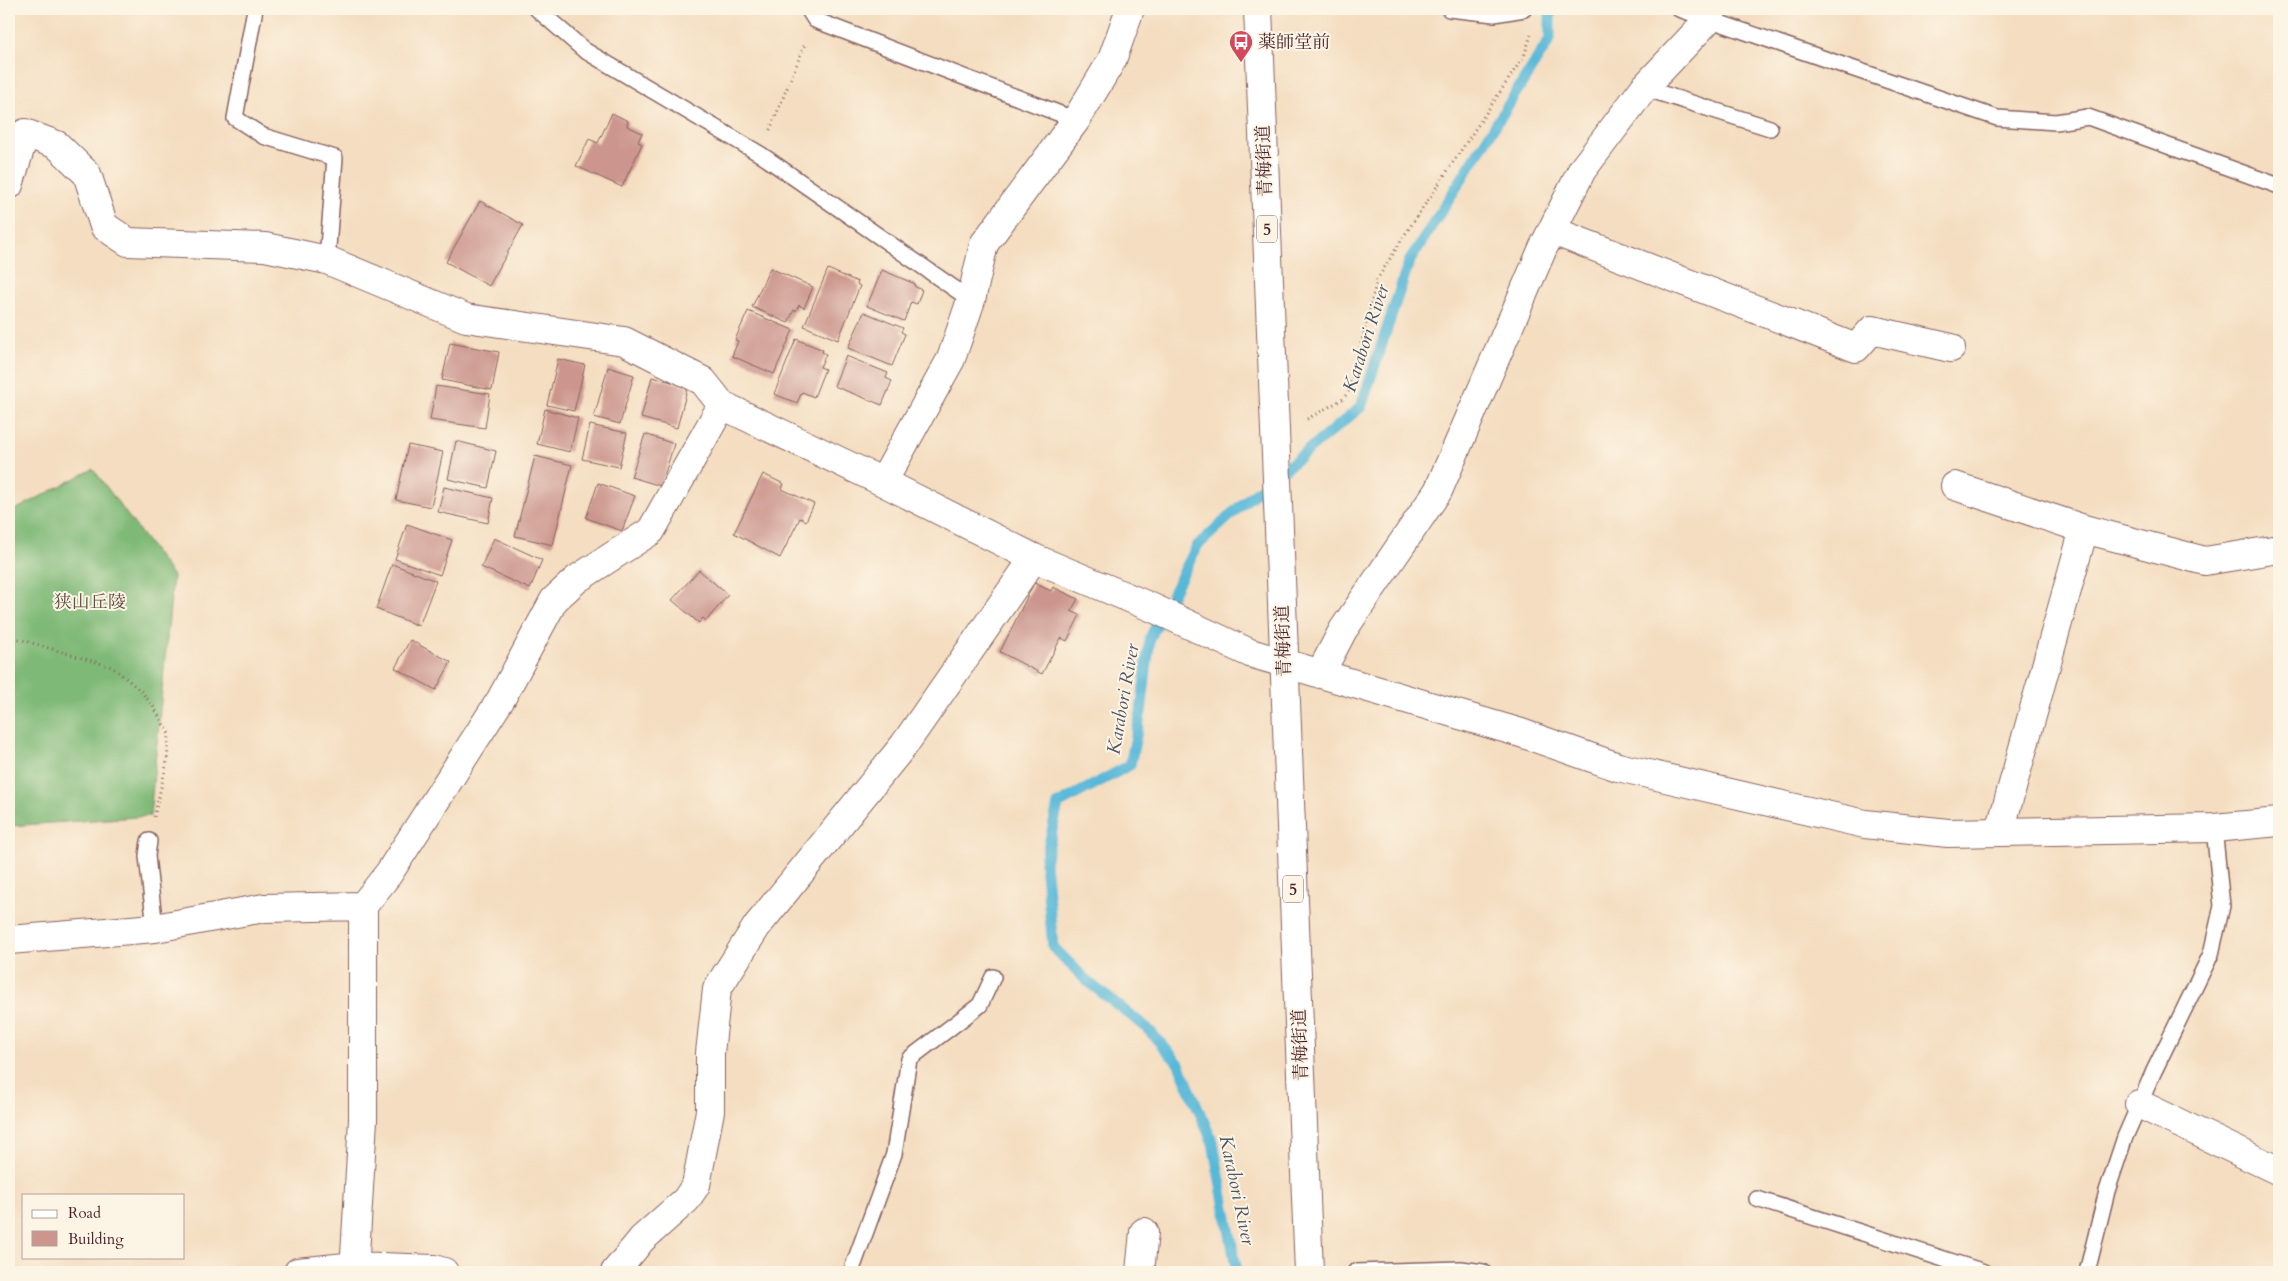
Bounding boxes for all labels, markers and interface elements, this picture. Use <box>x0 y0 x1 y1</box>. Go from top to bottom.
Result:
bus stop icon: 薬師堂前 <box>1228 29 1254 63</box>
place label: 薬師堂前 <box>1258 30 1330 55</box>
street label: 青梅街道 <box>1251 125 1278 197</box>
road number: 5 <box>1257 215 1277 242</box>
water label: Karabori River <box>1336 280 1396 395</box>
park label: 狭山丘陵 <box>54 590 126 615</box>
street label: 青梅街道 <box>1270 605 1297 677</box>
water label: Karabori River <box>1100 641 1146 756</box>
road number: 5 <box>1283 876 1303 902</box>
street label: 青梅街道 <box>1287 1009 1314 1081</box>
water label: Karabori River <box>1213 1133 1262 1248</box>
legend <box>22 1194 185 1258</box>
text: Road <box>68 1203 101 1223</box>
text: Building <box>68 1229 124 1249</box>

